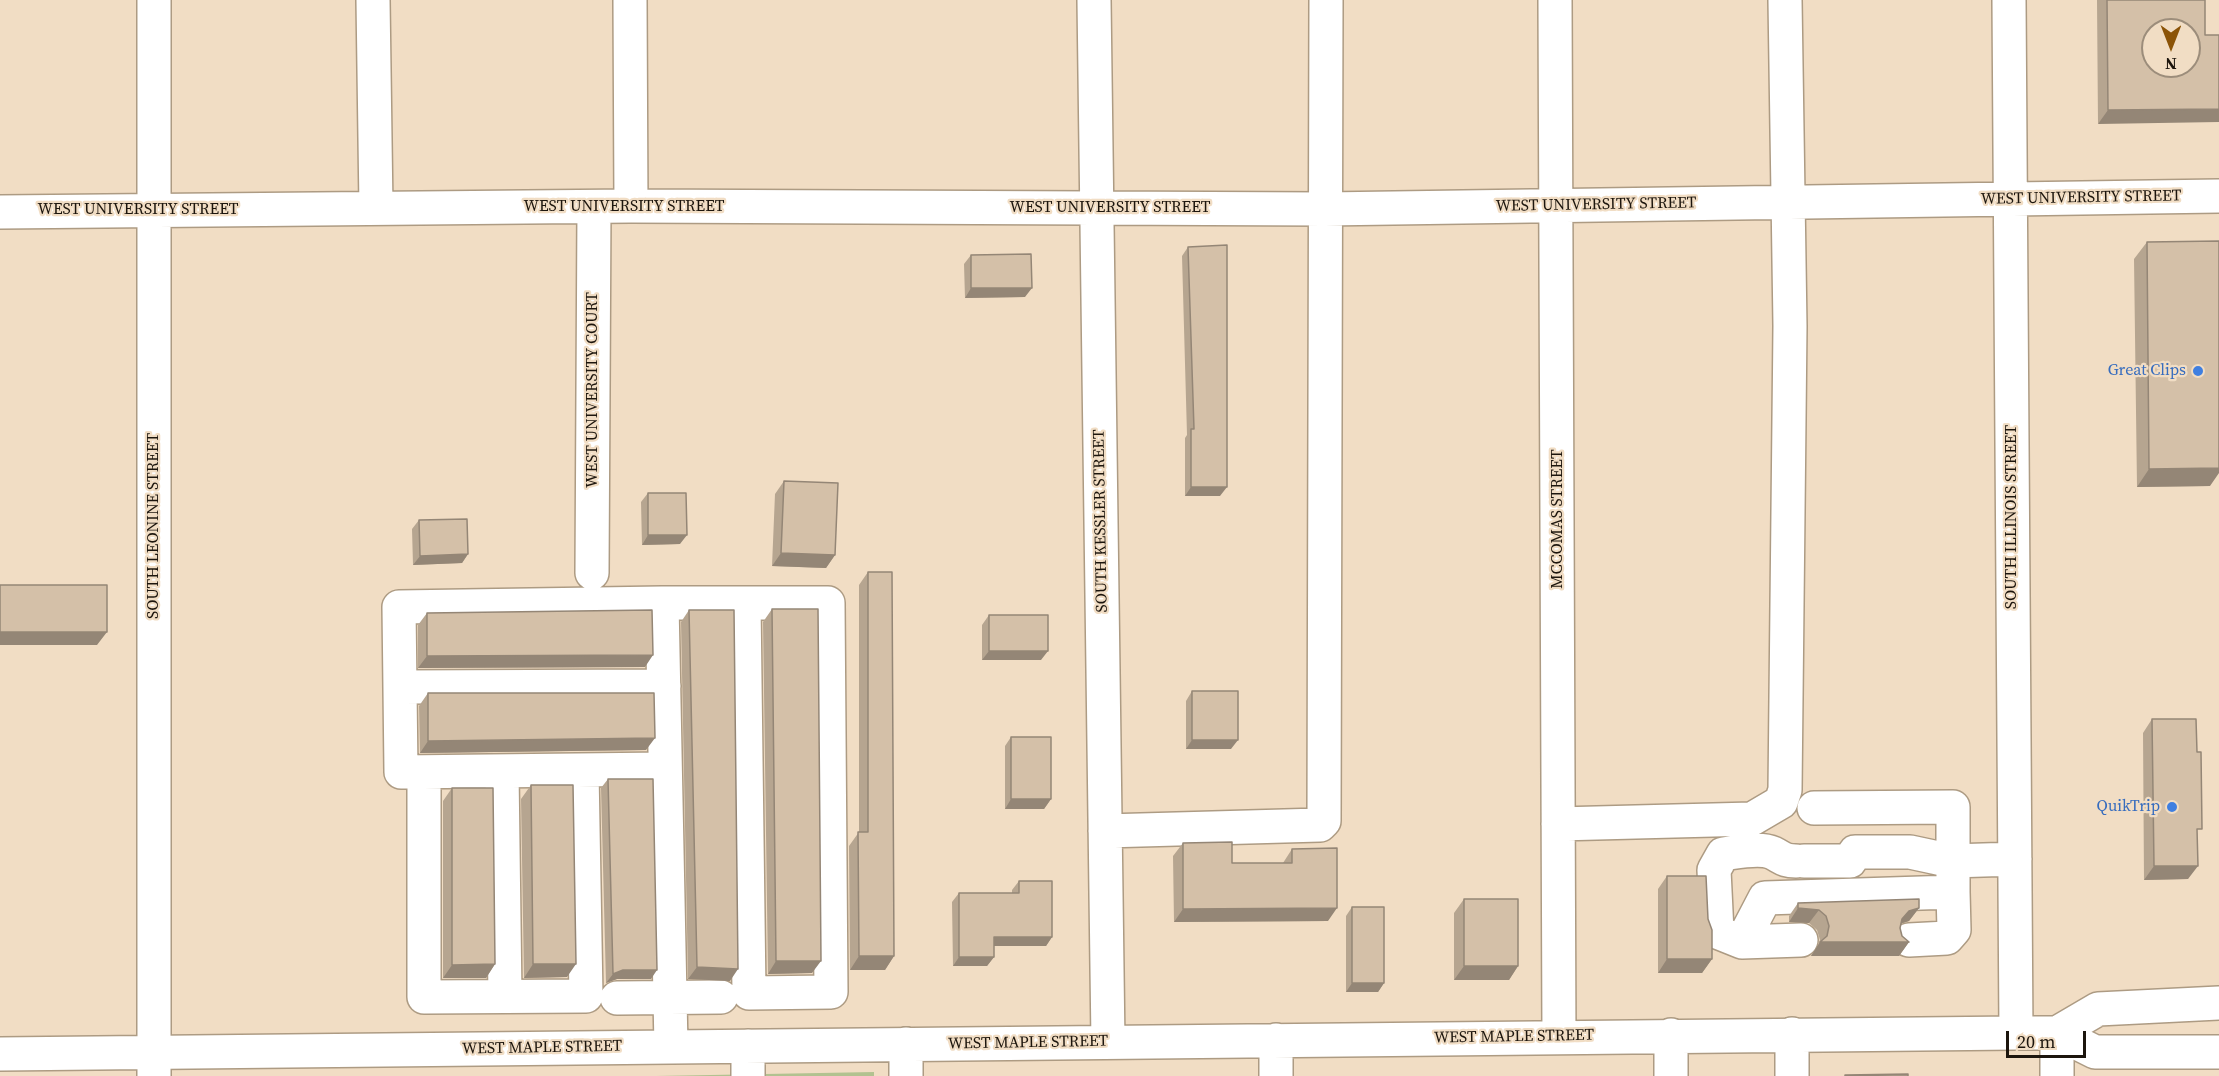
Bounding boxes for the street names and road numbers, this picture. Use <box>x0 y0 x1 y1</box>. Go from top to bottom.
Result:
street label: WEST UNIVERSITY STREET <box>1980 187 2182 209</box>
street label: WEST UNIVERSITY STREET <box>1495 194 1697 216</box>
street label: WEST UNIVERSITY STREET <box>524 197 724 217</box>
street label: WEST UNIVERSITY STREET <box>1010 198 1210 218</box>
street label: WEST UNIVERSITY STREET <box>38 200 238 220</box>
street label: WEST UNIVERSITY COURT <box>583 292 603 488</box>
street label: SOUTH ILLINOIS STREET <box>2002 425 2022 609</box>
street label: SOUTH KESSLER STREET <box>1090 429 1112 613</box>
street label: SOUTH LEONINE STREET <box>144 433 164 619</box>
street label: MCCOMAS STREET <box>1548 449 1568 589</box>
street label: WEST MAPLE STREET <box>1434 1026 1594 1048</box>
street label: WEST MAPLE STREET <box>948 1032 1108 1054</box>
street label: WEST MAPLE STREET <box>462 1037 622 1059</box>

